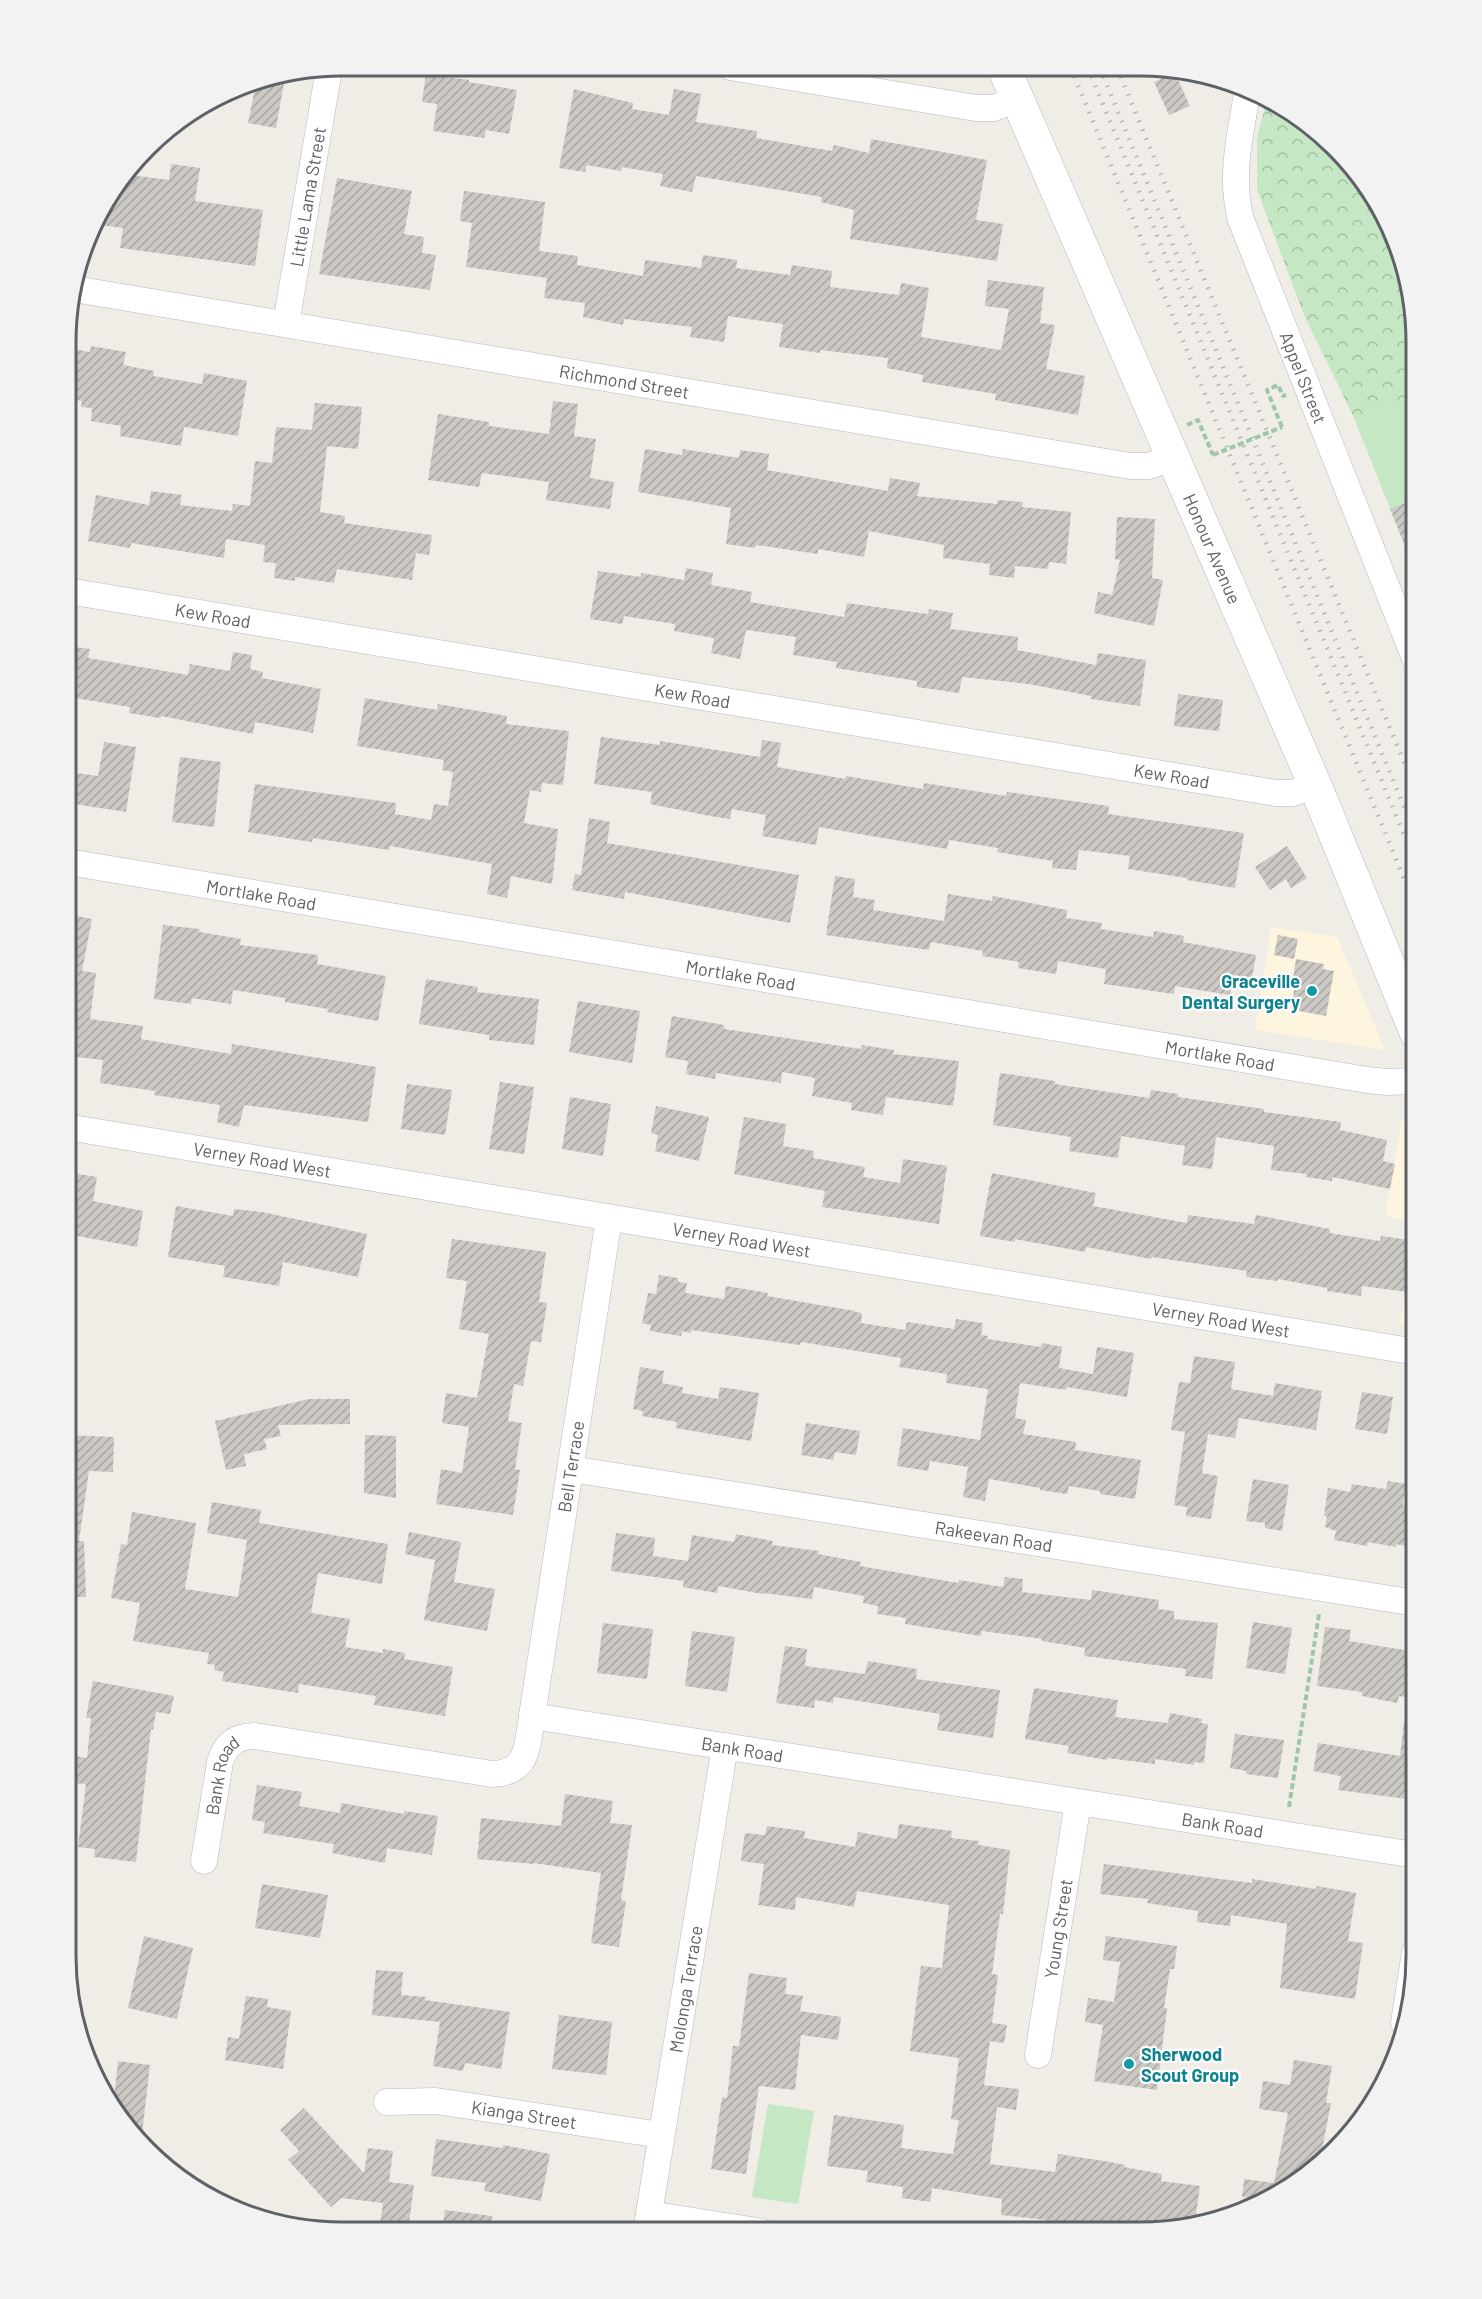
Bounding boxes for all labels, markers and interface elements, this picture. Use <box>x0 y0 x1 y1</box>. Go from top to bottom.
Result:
street label: Little Lama Street <box>285 125 330 268</box>
street label: Appel Street <box>1275 328 1332 427</box>
street label: Richmond Street <box>558 360 691 403</box>
street label: Honour Avenue <box>1179 490 1246 607</box>
street label: Kew Road <box>173 598 253 632</box>
street label: Kew Road <box>653 678 732 713</box>
street label: Kew Road <box>1132 758 1211 793</box>
street label: Mortlake Road <box>205 874 318 914</box>
street label: Mortlake Road <box>684 955 797 995</box>
place label: Graceville Dental Surgery <box>1182 970 1300 1013</box>
marker: Graceville Dental Surgery <box>1305 984 1319 998</box>
street label: Mortlake Road <box>1163 1035 1277 1075</box>
street label: Verney Road West <box>192 1137 333 1182</box>
street label: Verney Road West <box>671 1217 812 1262</box>
street label: Verney Road West <box>1150 1297 1292 1342</box>
street label: Bell Terrace <box>553 1419 589 1514</box>
street label: Rakeevan Road <box>933 1516 1054 1556</box>
street label: Bank Road <box>201 1730 243 1817</box>
street label: Bank Road <box>700 1732 785 1766</box>
street label: Bank Road <box>1180 1807 1265 1842</box>
street label: Young Street <box>1039 1877 1077 1980</box>
street label: Molonga Terrace <box>664 1924 707 2054</box>
place label: Sherwood Scout Group <box>1141 2043 1239 2086</box>
marker: Sherwood Scout Group <box>1122 2057 1136 2071</box>
street label: Kianga Street <box>470 2095 578 2133</box>

